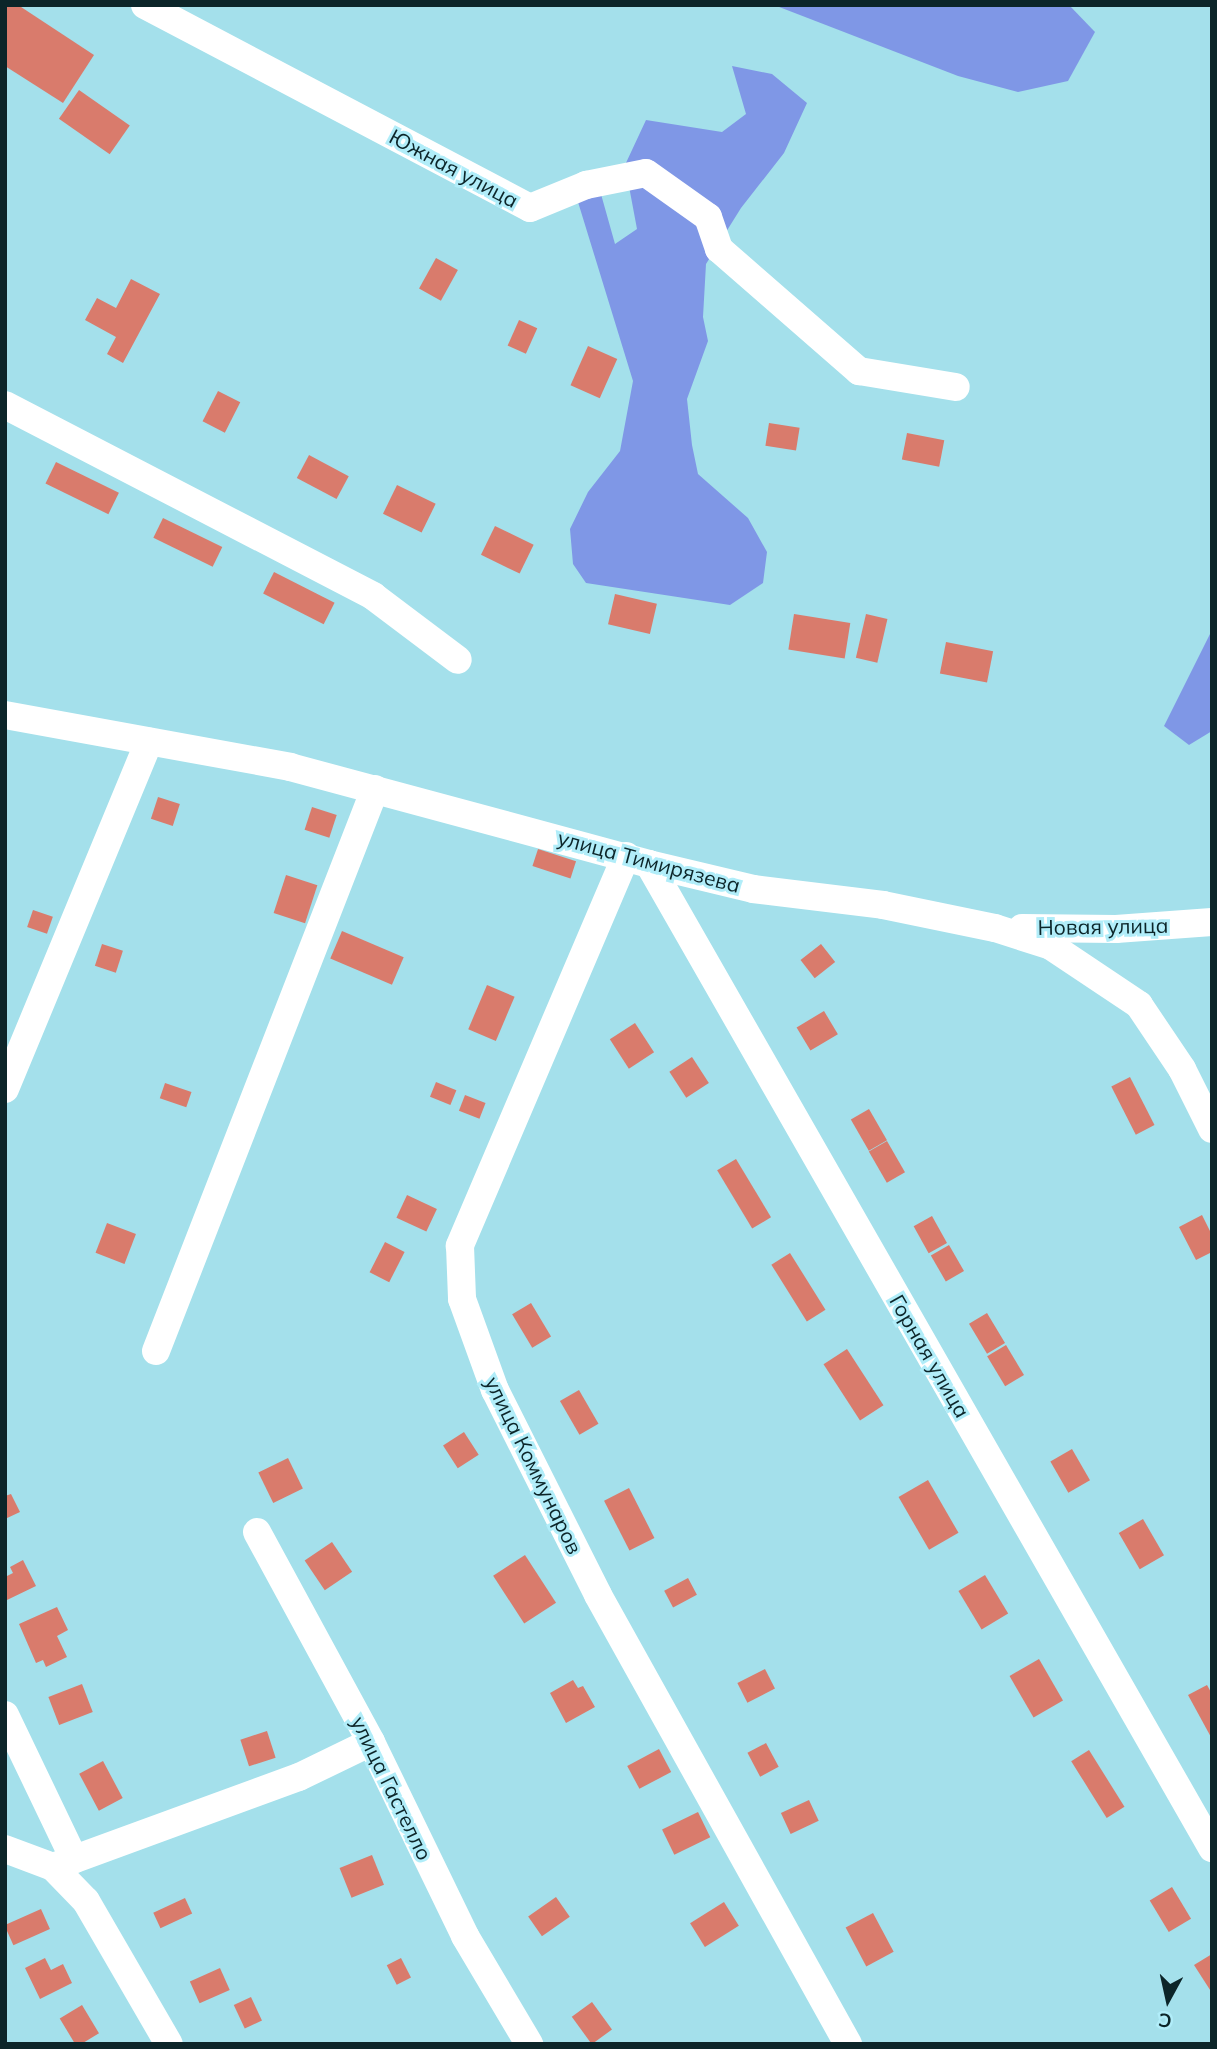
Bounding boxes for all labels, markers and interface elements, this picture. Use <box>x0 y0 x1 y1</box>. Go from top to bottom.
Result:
street label: Южная улица <box>385 123 523 213</box>
street label: улица Тимирязева <box>555 824 743 898</box>
street label: Новая улица <box>1037 912 1169 940</box>
street label: Горная улица <box>885 1290 975 1422</box>
street label: улица Коммунаров <box>480 1372 588 1558</box>
street label: улица Гастелло <box>346 1712 438 1864</box>
north arrow <box>1133 1965 1203 2035</box>
text: С <box>1157 2008 1173 2034</box>

